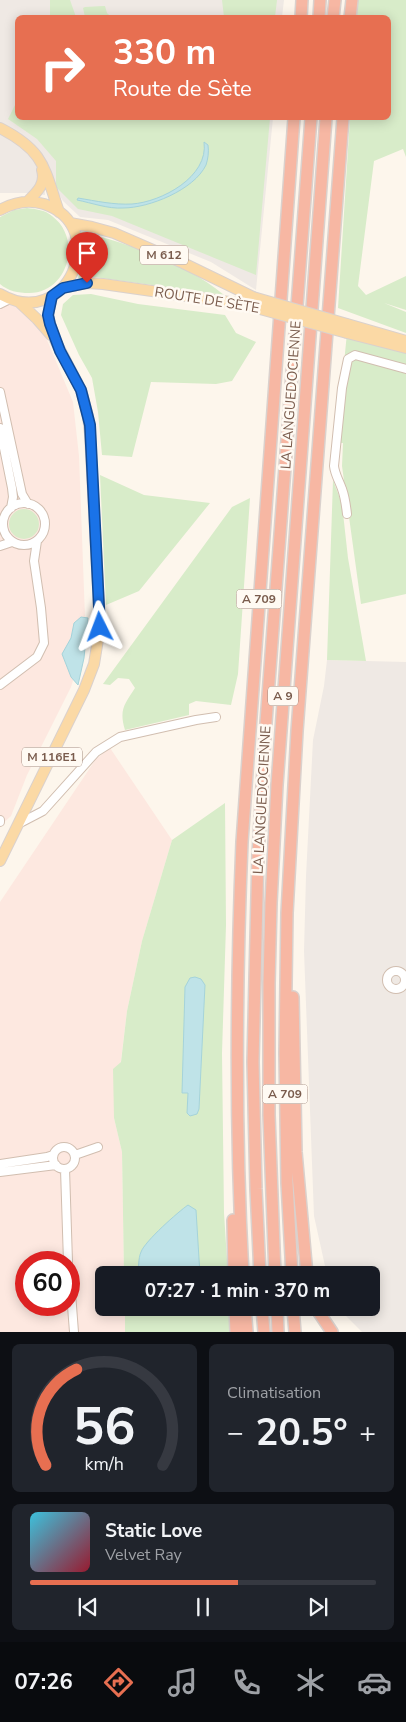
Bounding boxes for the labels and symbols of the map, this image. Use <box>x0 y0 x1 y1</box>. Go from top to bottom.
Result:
pin <box>66 232 108 283</box>
road number: M 612 <box>140 246 188 264</box>
street label: ROUTE DE SÈTE <box>153 282 261 318</box>
street label: LA LANGUEDOCIENNE <box>276 320 306 470</box>
road number: A 709 <box>236 590 282 608</box>
position arrow <box>73 600 125 652</box>
road number: A 9 <box>268 686 298 706</box>
street label: LA LANGUEDOCIENNE <box>249 725 275 875</box>
road number: M 116E1 <box>22 748 82 766</box>
road number: A 709 <box>262 1084 308 1104</box>
speed limit sign: 60 <box>15 1251 80 1316</box>

